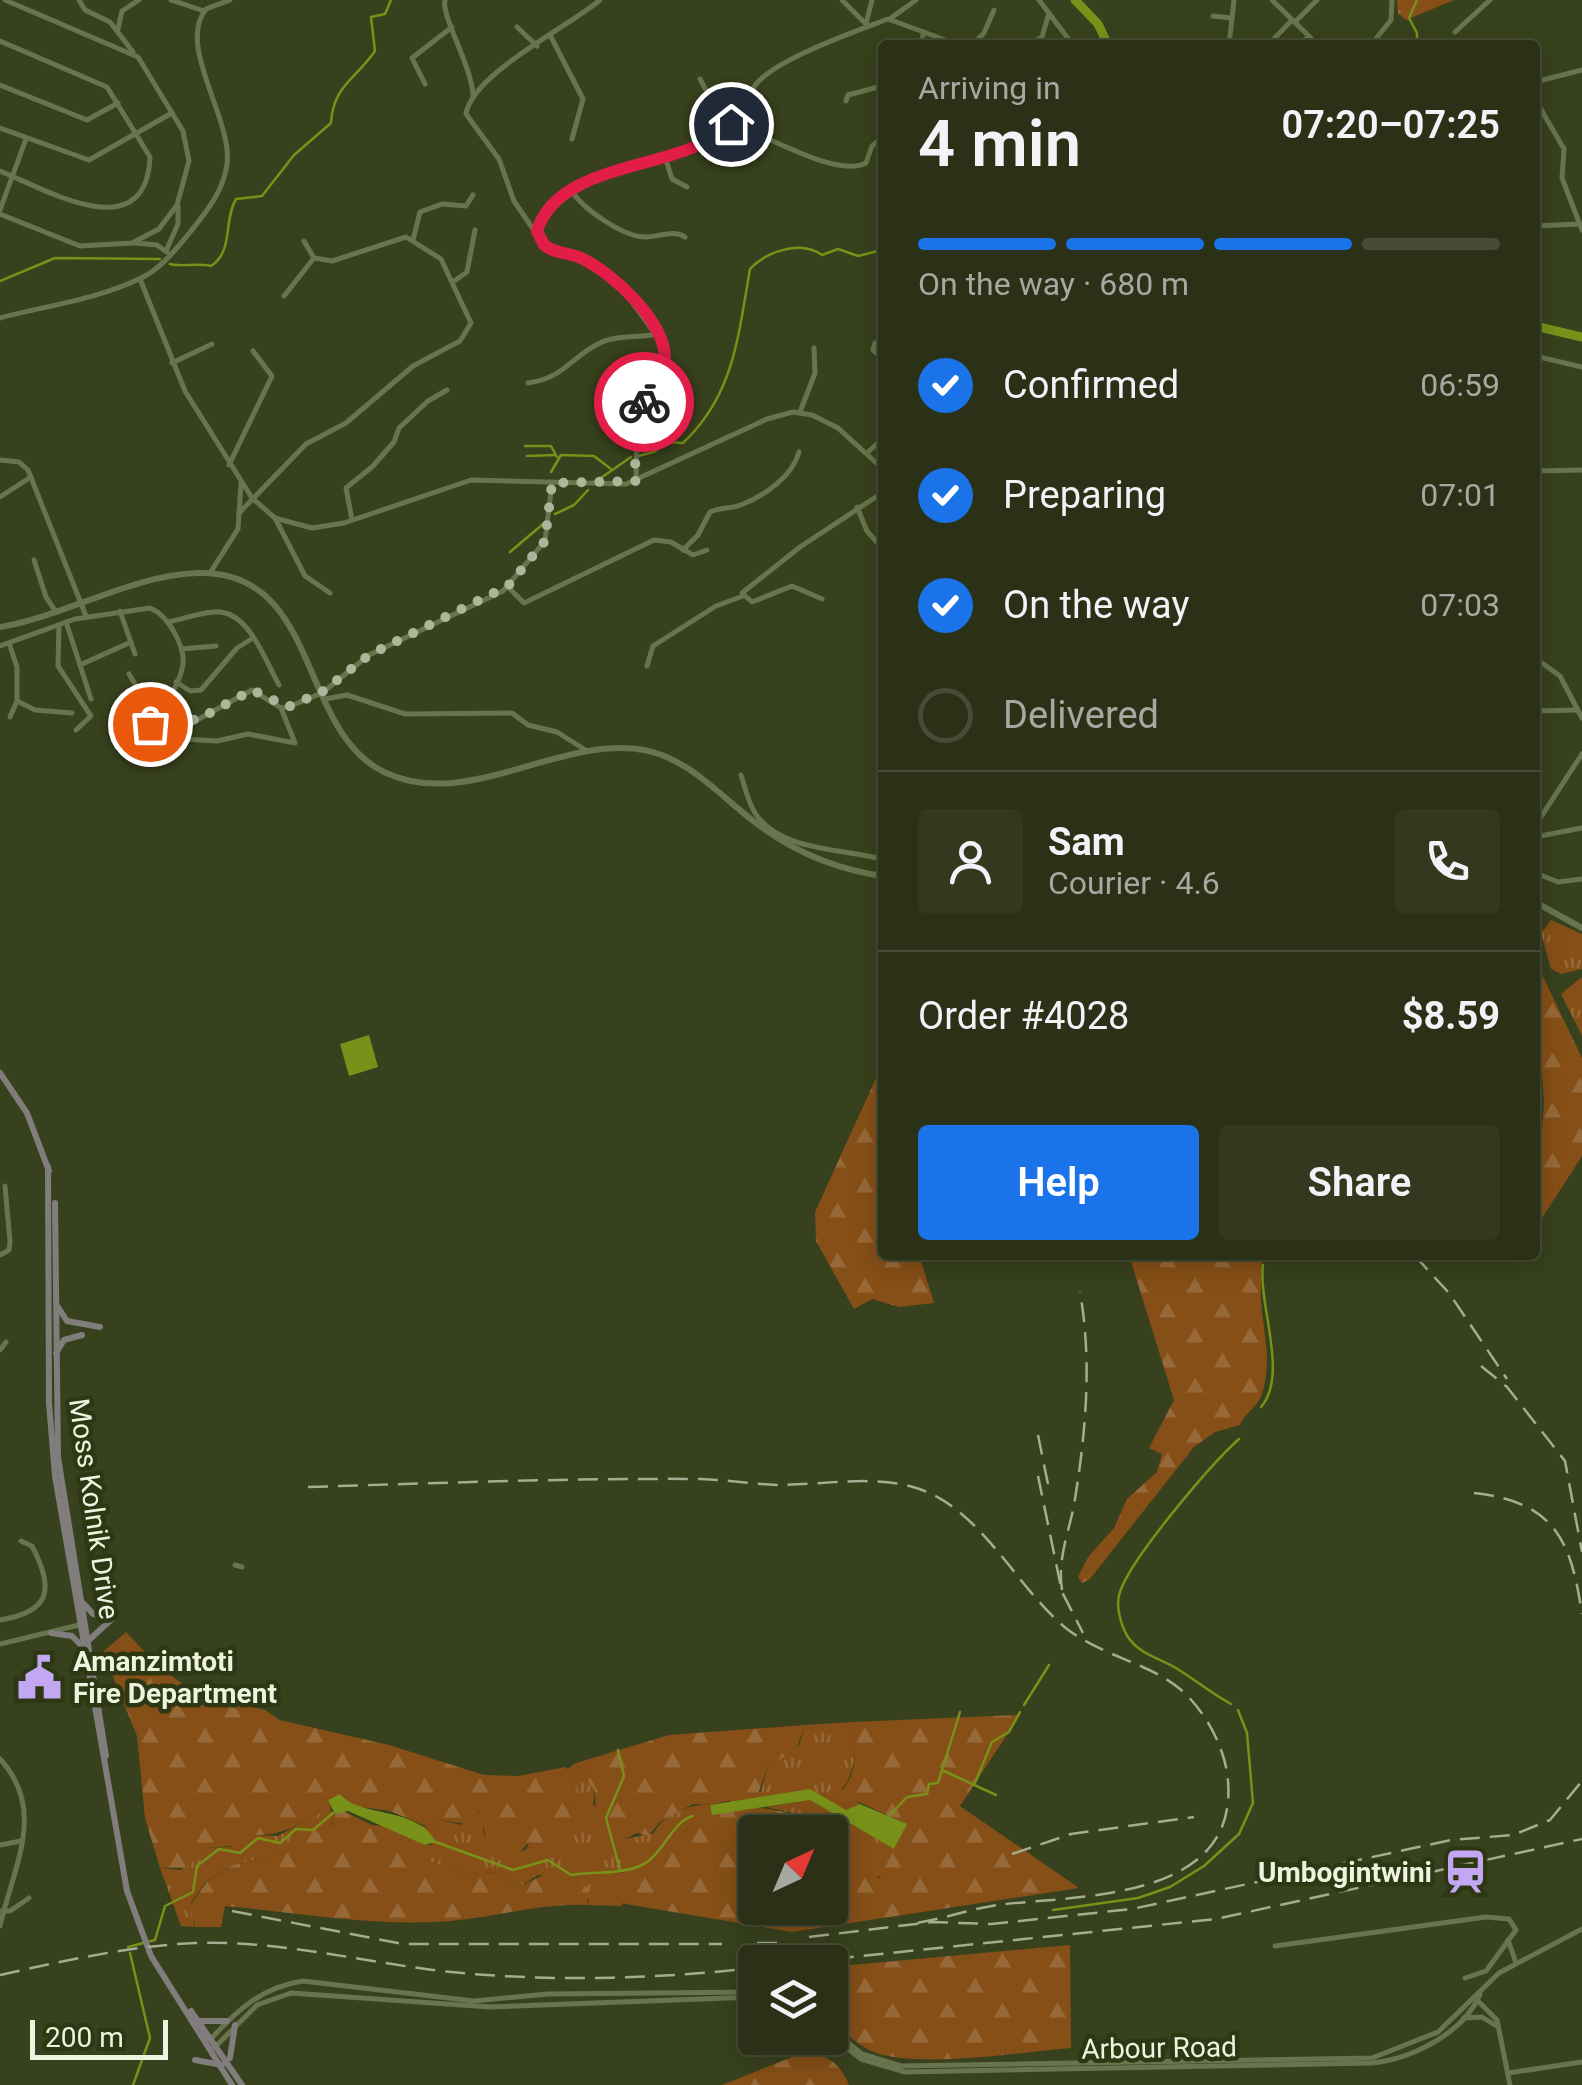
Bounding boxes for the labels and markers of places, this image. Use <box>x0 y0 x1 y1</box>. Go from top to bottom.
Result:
pin <box>689 82 774 167</box>
pin <box>108 682 193 767</box>
place label: Amanzimtoti Fire Department <box>73 1645 277 1710</box>
public building icon: Amanzimtoti Fire Department <box>16 1653 64 1701</box>
station icon: Umbogintwini <box>1441 1848 1489 1896</box>
place label: Umbogintwini <box>1258 1856 1432 1889</box>

